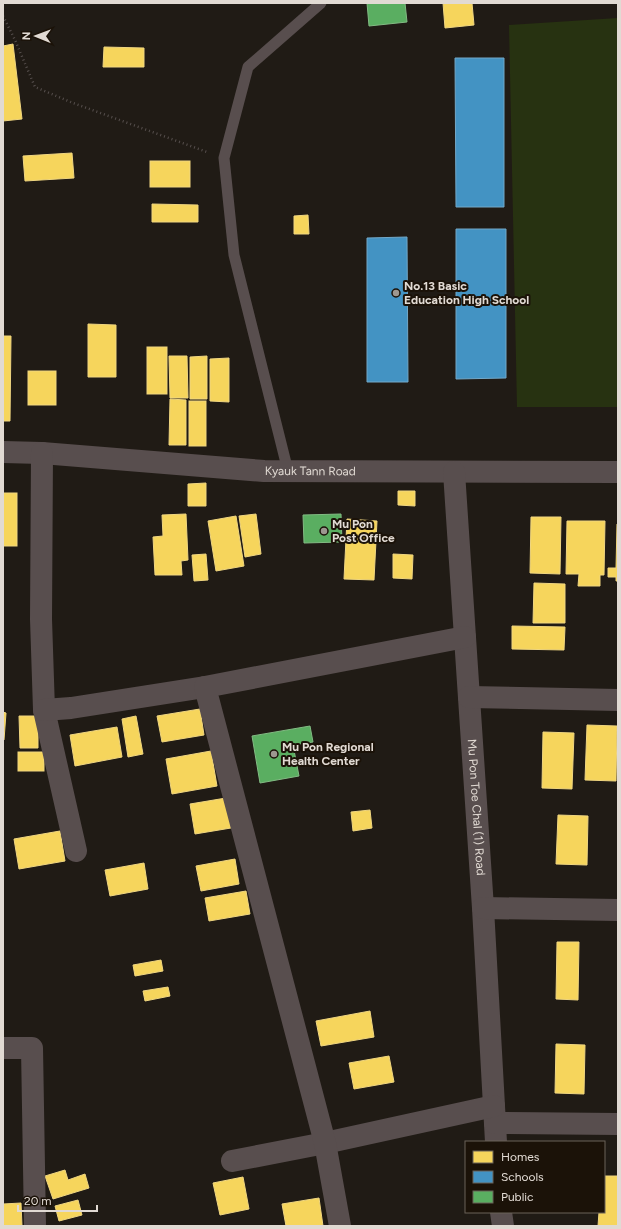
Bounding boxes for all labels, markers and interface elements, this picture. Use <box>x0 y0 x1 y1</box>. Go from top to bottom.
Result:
north arrow <box>16 16 56 56</box>
text: N <box>20 31 33 40</box>
place label: No.13 Basic Education High School <box>404 279 529 307</box>
marker: No.13 Basic Education High School <box>391 288 401 298</box>
street label: Kyauk Tann Road <box>265 464 356 478</box>
place label: Mu Pon Post Office <box>332 517 395 545</box>
marker: Mu Pon Post Office <box>319 526 329 536</box>
street label: Mu Pon Toe Chal (1) Road <box>465 739 488 876</box>
place label: Mu Pon Regional Health Center <box>282 740 374 768</box>
marker: Mu Pon Regional Health Center <box>269 749 279 759</box>
legend <box>465 1141 605 1213</box>
text: Homes <box>501 1150 540 1164</box>
text: Schools <box>501 1170 544 1184</box>
scale bar <box>18 1187 97 1213</box>
text: Public <box>501 1190 534 1204</box>
text: 20 m <box>24 1194 52 1208</box>

